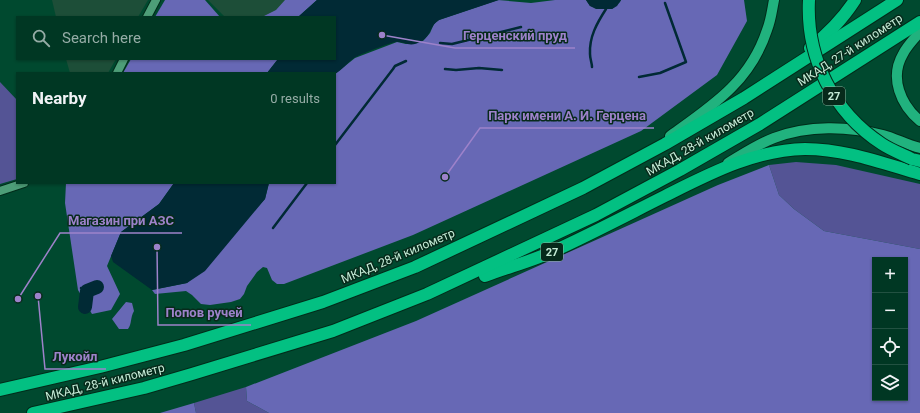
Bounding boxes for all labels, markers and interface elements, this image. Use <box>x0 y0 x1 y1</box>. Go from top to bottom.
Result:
street label: МКАД, 27-й километр <box>795 11 905 89</box>
search box <box>16 16 336 60</box>
callout: Герценский пруд <box>455 23 575 48</box>
icon: search <box>30 27 52 49</box>
text: Герценский пруд <box>463 28 567 43</box>
text: Search here <box>62 29 141 47</box>
road number: 27 <box>823 87 845 105</box>
text: Nearby <box>32 88 87 108</box>
text: 0 results <box>270 91 320 106</box>
callout: Парк имени А. И. Герцена <box>480 103 654 128</box>
street label: МКАД, 28-й километр <box>644 105 757 179</box>
text: Парк имени А. И. Герцена <box>488 108 646 123</box>
callout: Магазин при АЗС <box>60 208 182 233</box>
text: Магазин при АЗС <box>68 213 174 228</box>
street label: МКАД, 28-й километр <box>339 226 457 286</box>
road number: 27 <box>541 243 563 261</box>
map controls <box>872 257 908 401</box>
button: + <box>872 257 908 293</box>
button: − <box>872 293 908 329</box>
callout: Попов ручей <box>158 300 251 325</box>
text: Попов ручей <box>165 305 243 320</box>
button: locate <box>872 329 908 365</box>
callout: Лукойл <box>45 344 106 369</box>
text: Лукойл <box>53 349 97 364</box>
street label: МКАД, 28-й километр <box>44 360 166 404</box>
button: layers <box>872 365 908 401</box>

